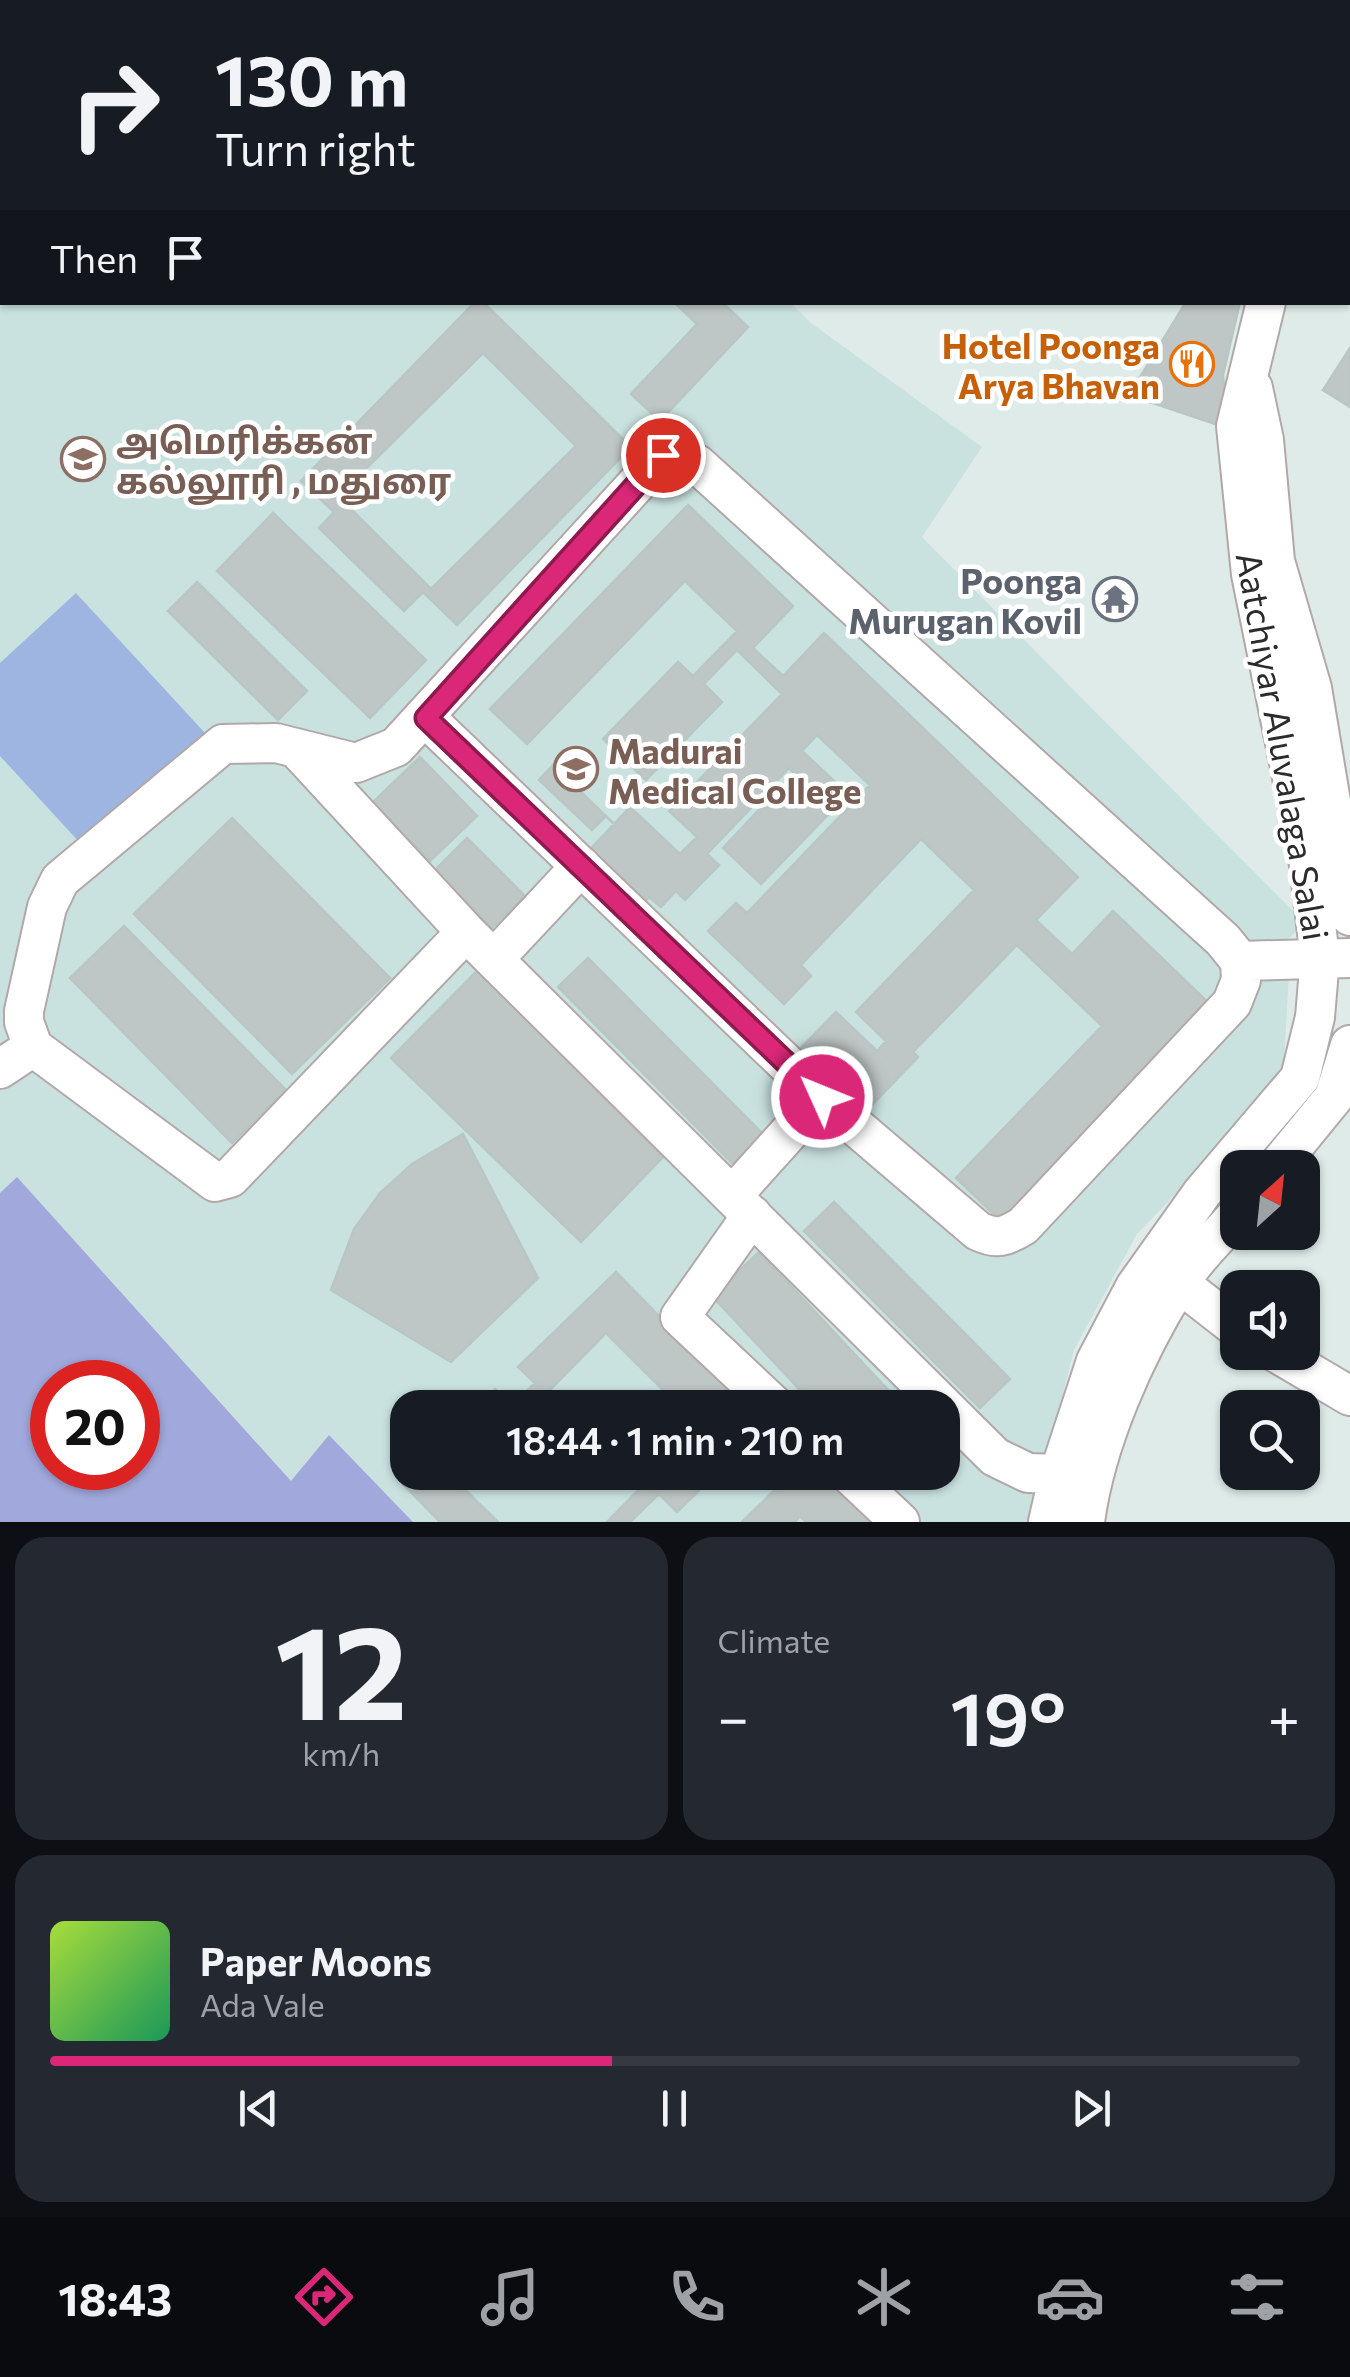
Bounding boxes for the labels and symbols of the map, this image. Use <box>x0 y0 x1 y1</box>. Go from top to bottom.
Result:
place label: Hotel Poonga Arya Bhavan <box>942 323 1160 406</box>
restaurant icon: Hotel Poonga Arya Bhavan <box>1169 341 1215 387</box>
pin <box>621 413 706 498</box>
place label: அமெரிக்கன் கல்லூரி , மதுரை <box>116 418 451 505</box>
school or university icon: அமெரிக்கன் கல்லூரி , மதுரை <box>60 436 106 482</box>
street label: Aatchiyar Aluvalaga Salai <box>1229 548 1339 944</box>
place label: Poonga Murugan Kovil <box>848 558 1082 641</box>
temple icon: Poonga Murugan Kovil <box>1092 576 1138 622</box>
place label: Madurai Medical College <box>608 728 861 811</box>
school or university icon: Madurai Medical College <box>553 746 599 792</box>
position arrow <box>770 1045 874 1149</box>
north arrow <box>1220 1150 1320 1250</box>
speed limit sign: 20 <box>30 1360 160 1490</box>

